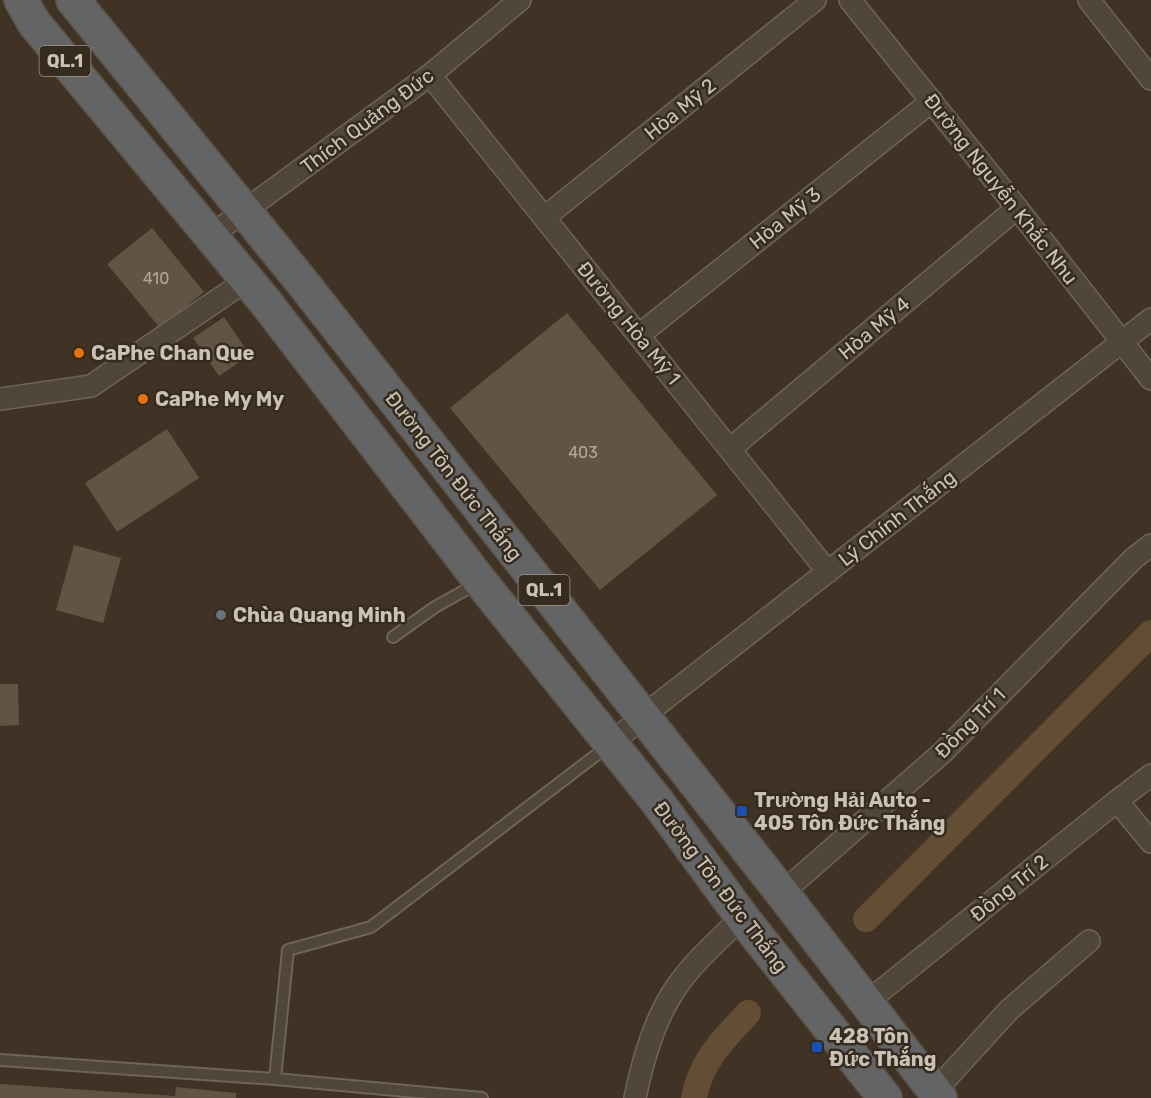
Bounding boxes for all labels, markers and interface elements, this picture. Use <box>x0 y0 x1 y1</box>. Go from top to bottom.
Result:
road number: QL.1 <box>40 46 90 76</box>
street label: Thích Quảng Đức <box>296 63 438 179</box>
street label: Hòa Mỹ 2 <box>640 73 720 145</box>
street label: Đường Nguyễn Khắc Nhu <box>919 89 1083 289</box>
street label: Hòa Mỹ 3 <box>744 182 826 254</box>
street label: Đường Hòa Mỹ 1 <box>572 257 686 389</box>
house number: 410 <box>143 269 169 288</box>
street label: Hòa Mỹ 4 <box>834 291 914 365</box>
place label: CaPhe Chan Que <box>91 341 255 365</box>
marker: CaPhe Chan Que <box>72 346 86 360</box>
street label: Đường Tôn Đức Thắng <box>380 386 528 565</box>
place label: CaPhe My My <box>155 387 284 411</box>
marker: CaPhe My My <box>136 392 150 406</box>
house number: 403 <box>568 443 598 462</box>
street label: Lý Chính Thắng <box>833 465 960 571</box>
road number: QL.1 <box>518 575 570 605</box>
place label: Chùa Quang Minh <box>233 603 406 627</box>
marker: Chùa Quang Minh <box>214 608 228 622</box>
street label: Đồng Trí 1 <box>930 683 1010 763</box>
place label: Trường Hải Auto - 405 Tôn Đức Thắng <box>754 788 946 835</box>
street label: Đường Tôn Đức Thắng <box>649 796 793 977</box>
marker: Trường Hải Auto - 405 Tôn Đức Thắng <box>735 804 749 818</box>
street label: Đồng Trí 2 <box>965 849 1053 927</box>
place label: 428 Tôn Đức Thắng <box>829 1024 936 1071</box>
marker: 428 Tôn Đức Thắng <box>810 1040 824 1054</box>

